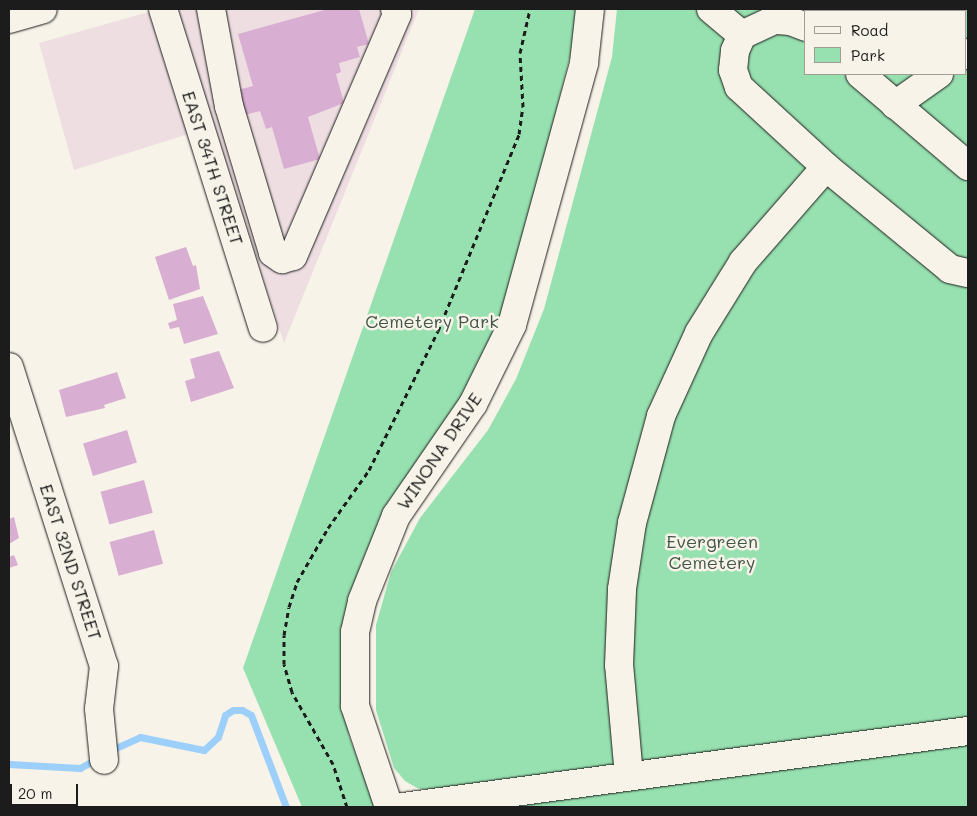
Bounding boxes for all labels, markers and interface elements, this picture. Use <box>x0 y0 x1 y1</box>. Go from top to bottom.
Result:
legend <box>804 10 967 75</box>
text: Road <box>851 20 888 40</box>
text: Park <box>851 45 885 65</box>
street label: EAST 34TH STREET <box>178 88 248 248</box>
park label: Cemetery Park <box>365 310 499 332</box>
street label: WINONA DRIVE <box>392 388 486 514</box>
street label: EAST 32ND STREET <box>36 481 106 643</box>
park label: Evergreen Cemetery <box>666 531 758 574</box>
scale bar <box>12 774 80 806</box>
text: 20 m <box>18 783 52 803</box>

